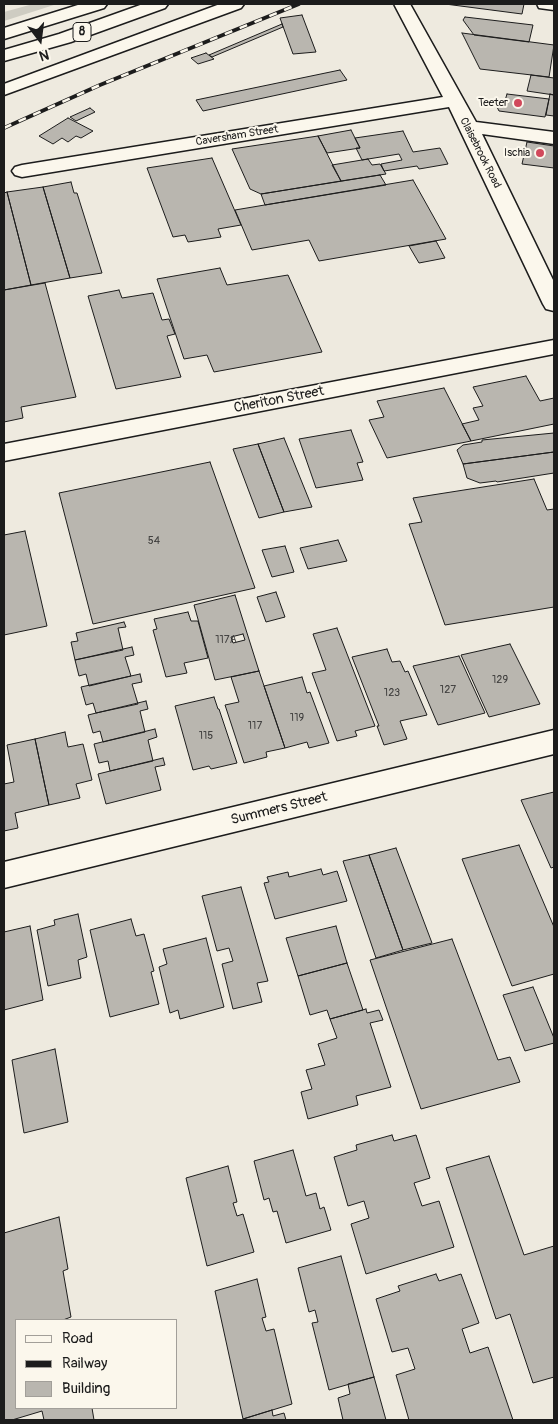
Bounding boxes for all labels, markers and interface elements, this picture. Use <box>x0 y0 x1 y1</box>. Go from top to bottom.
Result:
north arrow <box>15 15 65 65</box>
road number: 8 <box>73 22 91 42</box>
text: N <box>37 46 51 64</box>
place label: Teeter <box>478 96 508 110</box>
marker: Teeter <box>512 97 524 109</box>
street label: Claisebrook Road <box>457 115 503 191</box>
street label: Caversham Street <box>195 123 279 149</box>
place label: Ischia <box>504 146 530 160</box>
marker: Ischia <box>534 147 546 159</box>
street label: Cheriton Street <box>232 383 326 417</box>
house number: 54 <box>148 534 160 548</box>
house number: 117A <box>215 633 237 647</box>
house number: 129 <box>492 673 508 687</box>
house number: 127 <box>440 683 456 697</box>
house number: 123 <box>384 686 400 700</box>
house number: 119 <box>290 711 304 725</box>
house number: 117 <box>248 719 262 733</box>
house number: 115 <box>199 729 213 743</box>
street label: Summers Street <box>229 789 329 829</box>
legend <box>15 1319 178 1409</box>
text: Road <box>62 1329 93 1348</box>
text: Railway <box>62 1354 107 1373</box>
text: Building <box>62 1379 110 1398</box>

